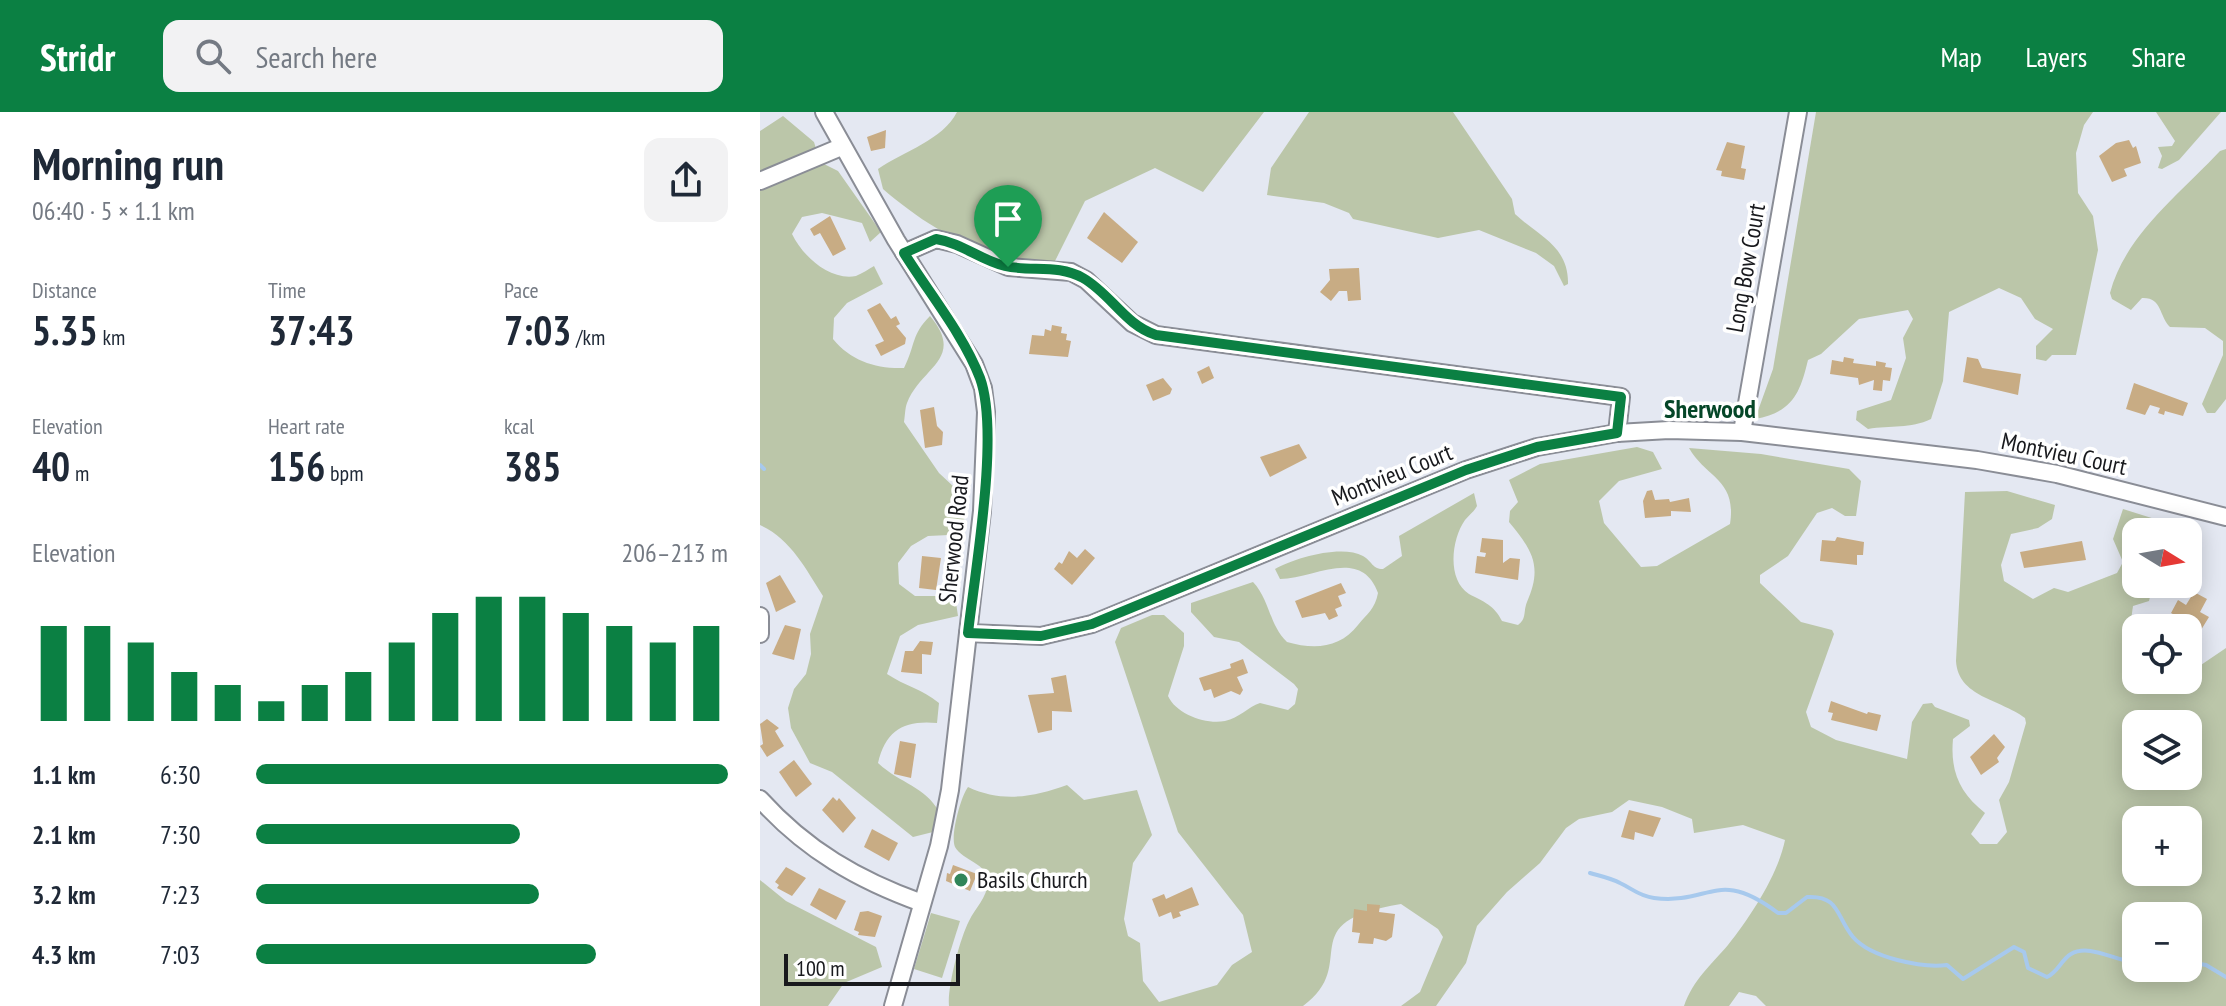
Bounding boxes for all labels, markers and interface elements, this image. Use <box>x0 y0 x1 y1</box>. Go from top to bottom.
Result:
search box <box>163 20 723 92</box>
text: Stridr <box>40 32 115 81</box>
icon: search <box>191 34 235 78</box>
text: Search here <box>255 37 377 76</box>
text: Map <box>1940 38 1982 75</box>
text: Layers <box>2026 38 2087 75</box>
text: Share <box>2131 38 2186 75</box>
text: Morning run <box>32 135 224 192</box>
button: share <box>644 138 728 222</box>
pin <box>974 185 1042 267</box>
text: 06:40 · 5 × 1.1 km <box>32 194 195 227</box>
icon: arrive <box>986 197 1030 241</box>
street label: Long Bow Court <box>1719 201 1772 335</box>
text: Distance <box>32 276 97 304</box>
text: Time <box>268 276 306 304</box>
text: Pace <box>504 276 539 304</box>
text: 5.35 <box>32 304 98 356</box>
text: 37:43 <box>268 304 355 356</box>
text: 7:03 <box>504 304 571 356</box>
text: km <box>98 323 125 351</box>
text: /km <box>571 323 605 351</box>
district label: Sherwood <box>1664 392 1756 425</box>
text: Elevation <box>32 412 103 440</box>
text: Heart rate <box>268 412 345 440</box>
text: kcal <box>504 412 534 440</box>
street label: Montvieu Court <box>1999 425 2130 482</box>
street label: Montvieu Court <box>1327 436 1457 513</box>
text: 40 <box>32 440 70 492</box>
text: 156 <box>268 440 325 492</box>
text: 385 <box>504 440 561 492</box>
text: m <box>70 459 89 487</box>
text: bpm <box>325 459 363 487</box>
street label: Sherwood Road <box>931 473 976 604</box>
north arrow <box>2122 518 2202 598</box>
map controls <box>2122 518 2202 982</box>
text: Elevation <box>32 536 115 569</box>
text: 206–213 m <box>622 536 728 569</box>
button: locate <box>2122 614 2202 694</box>
button: layers <box>2122 710 2202 790</box>
text: 1.1 km <box>32 758 96 791</box>
text: 6:30 <box>160 758 200 791</box>
button: + <box>2122 806 2202 886</box>
text: 2.1 km <box>32 818 96 851</box>
text: 7:30 <box>160 818 200 851</box>
place label: Basils Church <box>977 864 1088 895</box>
marker: Basils Church <box>952 871 970 889</box>
text: 3.2 km <box>32 878 96 911</box>
text: 7:23 <box>160 878 200 911</box>
button: − <box>2122 902 2202 982</box>
text: 4.3 km <box>32 938 96 971</box>
text: 7:03 <box>160 938 200 971</box>
scale bar <box>784 950 960 986</box>
text: 100 m <box>796 954 845 982</box>

